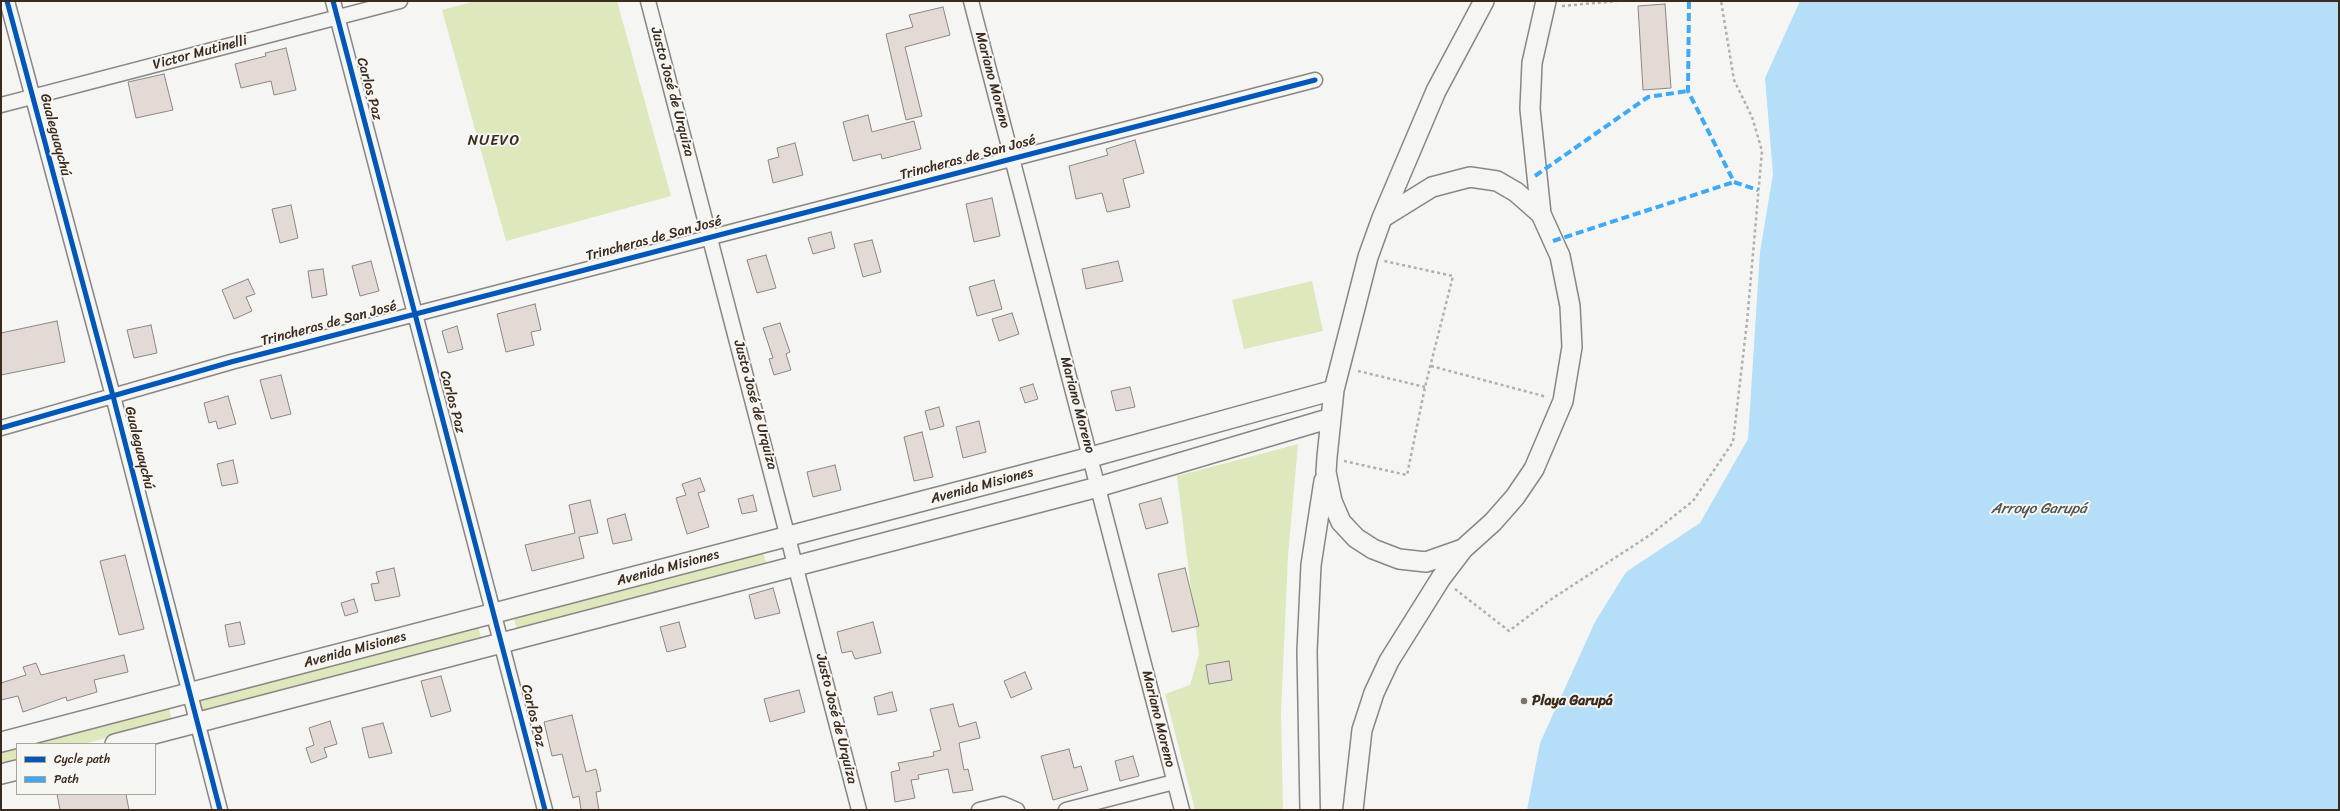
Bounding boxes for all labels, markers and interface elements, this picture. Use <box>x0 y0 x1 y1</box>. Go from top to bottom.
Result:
street label: Justo José de Urquiza <box>647 25 697 159</box>
street label: Mariano Moreno <box>971 30 1013 130</box>
street label: Victor Mutinelli <box>151 32 249 74</box>
street label: Carlos Paz <box>353 56 385 122</box>
street label: Gualeguaychú <box>36 92 74 178</box>
district label: NUEVO <box>468 132 520 150</box>
street label: Trincheras de San José <box>898 132 1038 184</box>
street label: Trincheras de San José <box>584 213 724 265</box>
street label: Trincheras de San José <box>259 298 399 350</box>
street label: Justo José de Urquiza <box>730 338 780 472</box>
street label: Mariano Moreno <box>1056 355 1098 455</box>
street label: Carlos Paz <box>436 369 468 435</box>
street label: Gualeguaychú <box>121 405 157 491</box>
street label: Avenida Misiones <box>929 464 1035 508</box>
water label: Arroyo Garupá <box>1991 500 2087 518</box>
street label: Avenida Misiones <box>615 546 721 590</box>
street label: Avenida Misiones <box>302 628 408 672</box>
street label: Justo José de Urquiza <box>812 652 860 786</box>
street label: Mariano Moreno <box>1138 669 1178 769</box>
street label: Carlos Paz <box>517 683 549 749</box>
place label: Playa Garupá <box>1532 693 1613 709</box>
marker: Playa Garupá <box>1519 696 1529 706</box>
legend <box>16 743 156 795</box>
text: Cycle path <box>54 748 110 770</box>
text: Path <box>54 768 79 790</box>

